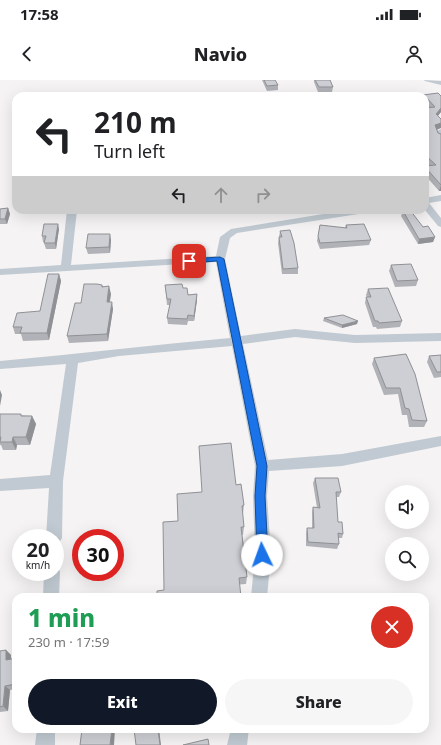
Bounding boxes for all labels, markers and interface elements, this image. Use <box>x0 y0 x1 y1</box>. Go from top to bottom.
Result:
text: 17:58 <box>20 4 59 24</box>
text: Navio <box>194 42 247 66</box>
icon: back <box>16 43 38 65</box>
icon: person <box>403 43 425 65</box>
text: 210 m <box>94 103 177 141</box>
icon: left <box>28 108 80 160</box>
text: Turn left <box>94 139 165 163</box>
icon: left <box>168 184 190 206</box>
icon: ahead <box>210 184 232 206</box>
icon: right <box>252 184 274 206</box>
pin <box>172 244 206 278</box>
icon: arrive <box>178 250 200 272</box>
map controls <box>385 485 429 581</box>
button: sound <box>385 485 429 529</box>
speed limit sign: 30 <box>72 529 124 581</box>
position arrow <box>241 534 283 576</box>
text: 20 <box>27 536 49 563</box>
button: search <box>385 537 429 581</box>
text: km/h <box>26 558 50 572</box>
text: 1 min <box>28 601 95 634</box>
button: close <box>371 606 413 648</box>
text: 230 m · 17:59 <box>28 633 109 651</box>
button: Exit <box>28 679 217 725</box>
button: Share <box>225 679 413 725</box>

